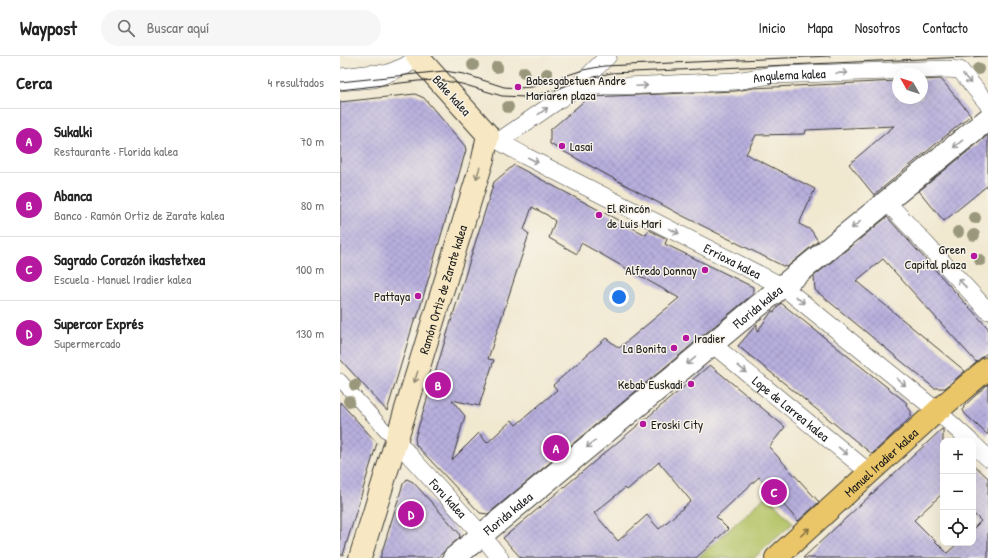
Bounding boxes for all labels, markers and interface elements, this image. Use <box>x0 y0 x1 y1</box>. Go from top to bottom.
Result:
search box <box>101 10 381 46</box>
text: Waypost <box>20 15 77 41</box>
icon: search <box>115 17 137 39</box>
text: Buscar aquí <box>147 17 209 38</box>
text: Inicio <box>759 18 785 37</box>
text: Mapa <box>807 18 833 37</box>
text: Nosotros <box>855 18 900 37</box>
text: Contacto <box>922 18 968 37</box>
street label: Angulema kalea <box>751 64 826 87</box>
north arrow <box>892 68 928 104</box>
one-way arrow <box>835 69 848 76</box>
text: Cerca <box>16 71 52 94</box>
street label: Bake kalea <box>429 71 475 119</box>
place label: Babesgabetuen Andre Mariaren plaza <box>526 71 626 104</box>
text: 4 resultados <box>267 73 324 91</box>
one-way arrow <box>963 74 972 84</box>
marker: Babesgabetuen Andre Mariaren plaza <box>513 82 523 92</box>
one-way arrow <box>635 82 648 89</box>
one-way arrow <box>537 107 548 116</box>
text: Sukalki <box>54 121 93 142</box>
text: A <box>26 132 32 150</box>
text: 70 m <box>300 132 324 150</box>
place label: Lasai <box>570 137 593 155</box>
one-way arrow <box>952 139 963 148</box>
marker: Lasai <box>557 141 567 151</box>
text: Restaurante · Florida kalea <box>54 142 178 160</box>
one-way arrow <box>527 157 539 164</box>
one-way arrow <box>474 166 481 179</box>
text: Abanca <box>54 185 92 206</box>
text: B <box>26 196 32 214</box>
text: 80 m <box>301 196 324 214</box>
place label: El Rincón de Luis Mari <box>607 199 662 232</box>
text: Banco · Ramón Ortiz de Zarate kalea <box>54 206 224 224</box>
marker: El Rincón de Luis Mari <box>594 210 604 220</box>
one-way arrow <box>851 221 862 230</box>
street label: Ramón Ortiz de Zarate kalea <box>414 223 471 356</box>
one-way arrow <box>668 228 680 235</box>
street label: Errioxa kalea <box>701 239 764 283</box>
place label: Green Capital plaza <box>905 240 966 273</box>
text: Sagrado Corazón ikastetxea <box>54 249 205 270</box>
marker: Green Capital plaza <box>969 251 979 261</box>
text: C <box>25 260 33 278</box>
text: 100 m <box>296 260 324 278</box>
place label: Alfredo Donnay <box>625 261 697 279</box>
marker: Alfredo Donnay <box>700 265 710 275</box>
text: Escuela · Manuel Iradier kalea <box>54 270 191 288</box>
one-way arrow <box>957 277 966 288</box>
street label: Florida kalea <box>728 281 786 333</box>
place label: Pattaya <box>374 287 410 305</box>
your location <box>609 287 629 307</box>
marker: Pattaya <box>413 291 423 301</box>
one-way arrow <box>795 296 805 305</box>
text: Supercor Exprés <box>54 313 143 334</box>
text: D <box>26 324 32 342</box>
text: 130 m <box>296 324 324 342</box>
place label: Iradier <box>694 329 725 347</box>
marker: Iradier <box>681 333 691 343</box>
text: Supermercado <box>54 334 120 352</box>
place label: La Bonita <box>623 339 666 357</box>
marker: La Bonita <box>669 343 679 353</box>
one-way arrow <box>686 357 697 366</box>
one-way arrow <box>737 365 748 373</box>
pin: B <box>425 370 451 400</box>
one-way arrow <box>412 371 419 384</box>
street label: Lope de Larrea kalea <box>749 372 833 445</box>
place label: Kebab Euskadi <box>618 375 683 393</box>
one-way arrow <box>895 378 906 387</box>
marker: Kebab Euskadi <box>686 379 696 389</box>
place label: Eroski City <box>651 415 704 433</box>
marker: Eroski City <box>638 419 648 429</box>
street label: Manuel Iradier kalea <box>840 424 922 501</box>
pin: A <box>543 433 569 463</box>
map controls <box>940 438 976 546</box>
button: + <box>940 438 976 474</box>
one-way arrow <box>586 440 596 449</box>
one-way arrow <box>837 447 848 456</box>
street label: Foru kalea <box>425 474 471 522</box>
button: − <box>940 474 976 510</box>
pin: C <box>761 477 787 507</box>
street label: Florida kalea <box>479 488 536 540</box>
pin: D <box>398 499 424 529</box>
button: locate <box>940 510 976 546</box>
one-way arrow <box>800 527 810 537</box>

